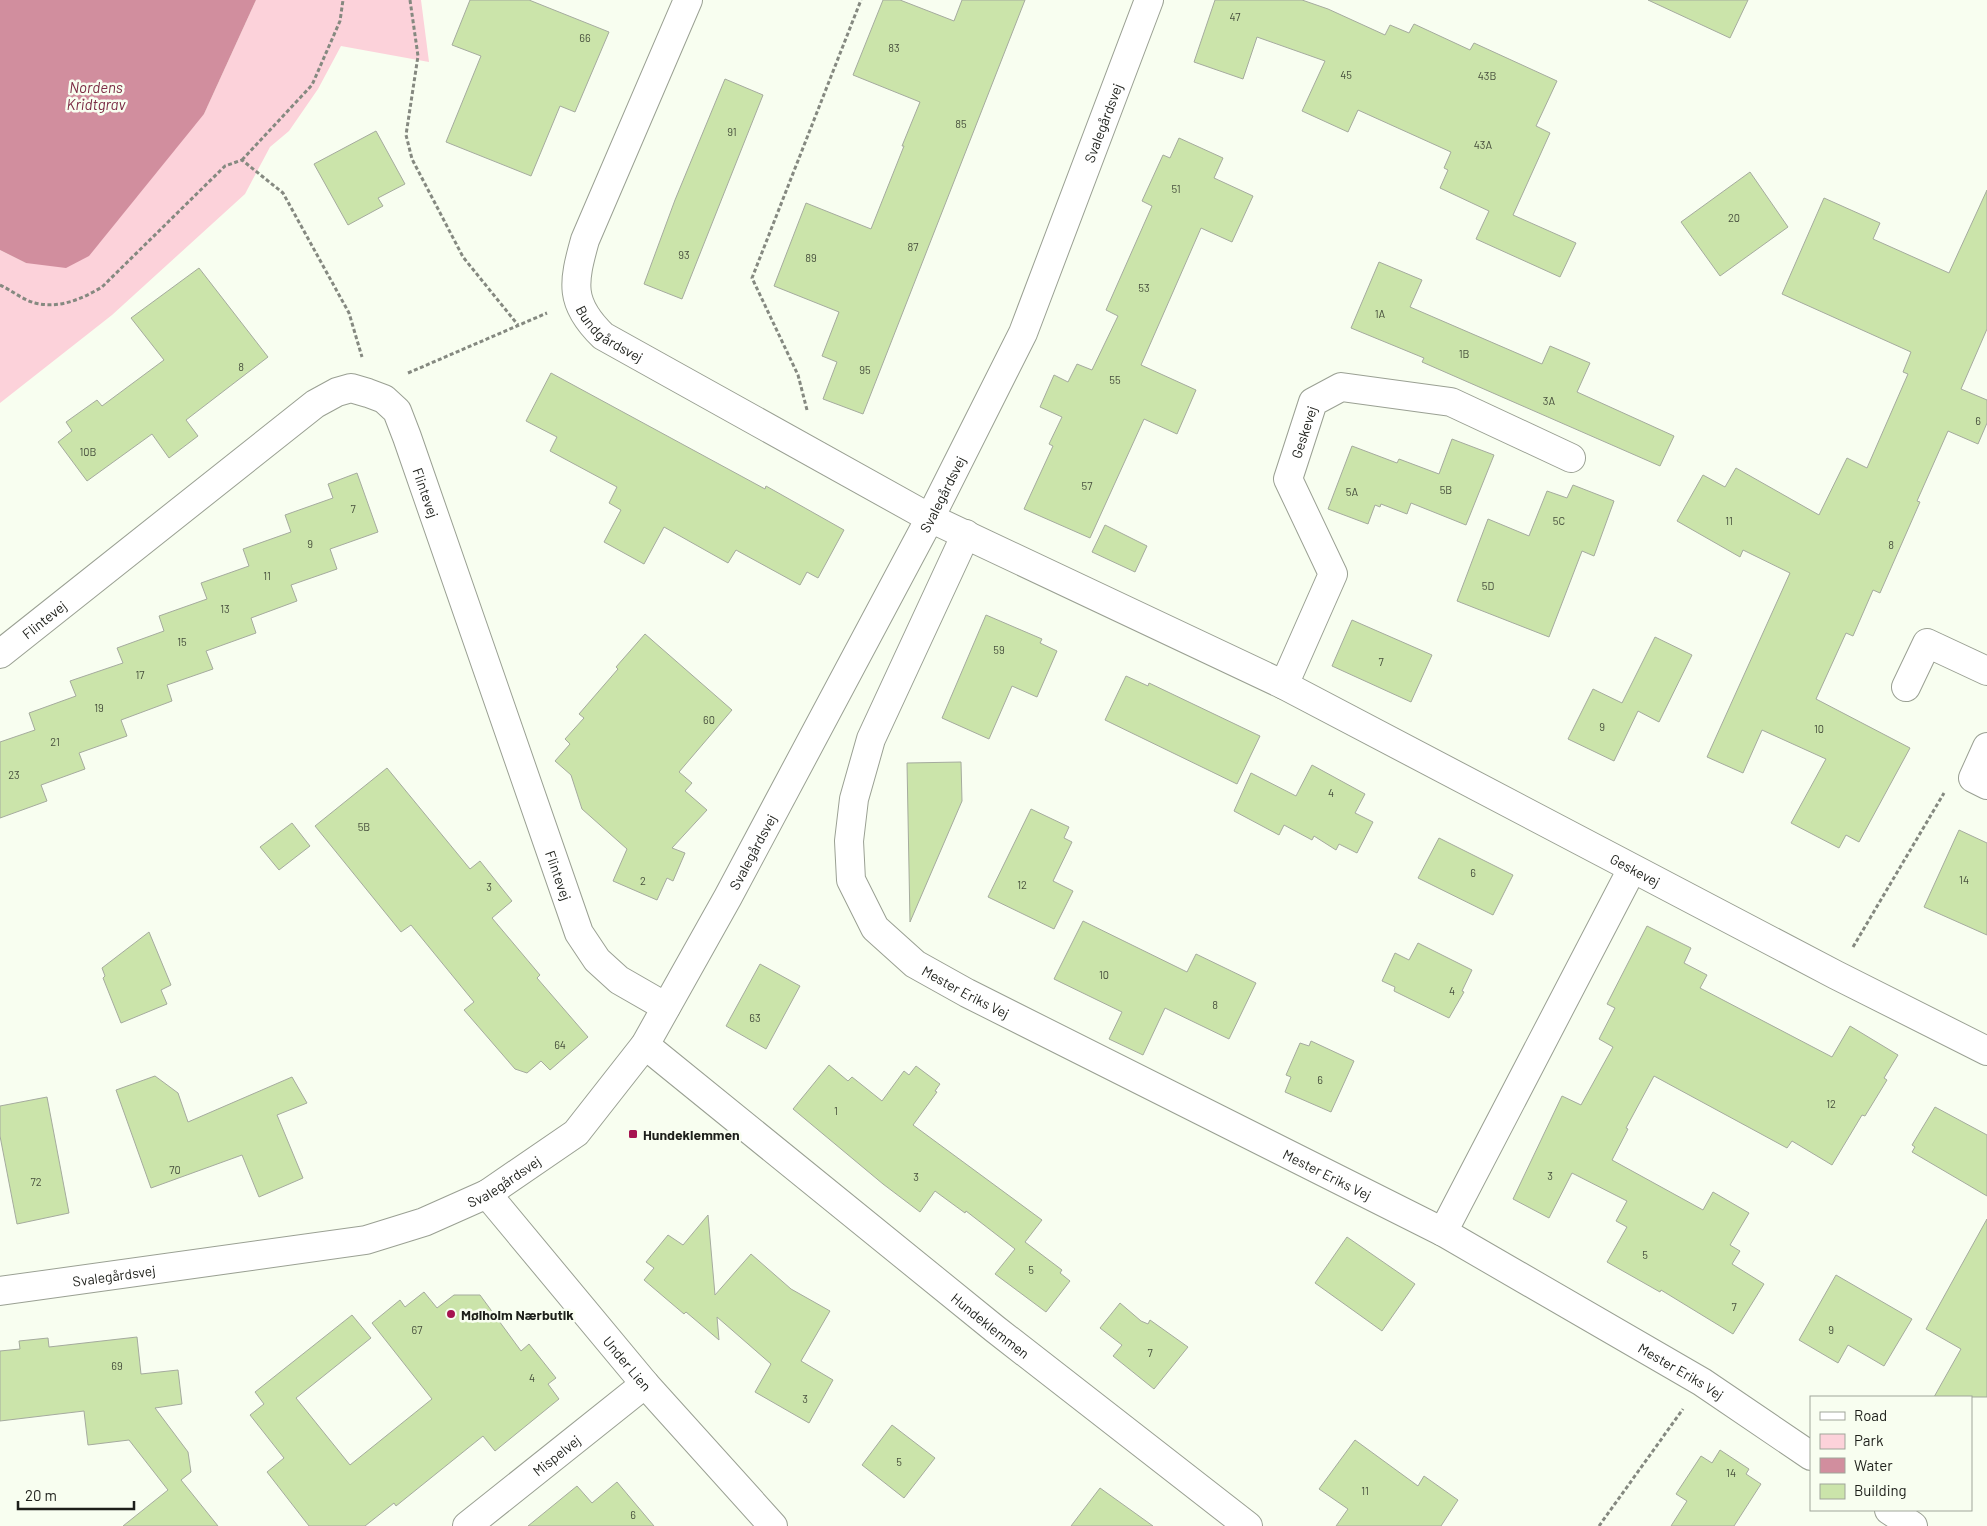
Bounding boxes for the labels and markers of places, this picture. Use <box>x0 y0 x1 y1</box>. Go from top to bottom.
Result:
place label: Hundeklemmen <box>643 1126 740 1143</box>
marker: Hundeklemmen <box>627 1128 639 1140</box>
place label: Mølholm Nærbutik <box>461 1306 574 1323</box>
marker: Mølholm Nærbutik <box>445 1308 457 1320</box>

